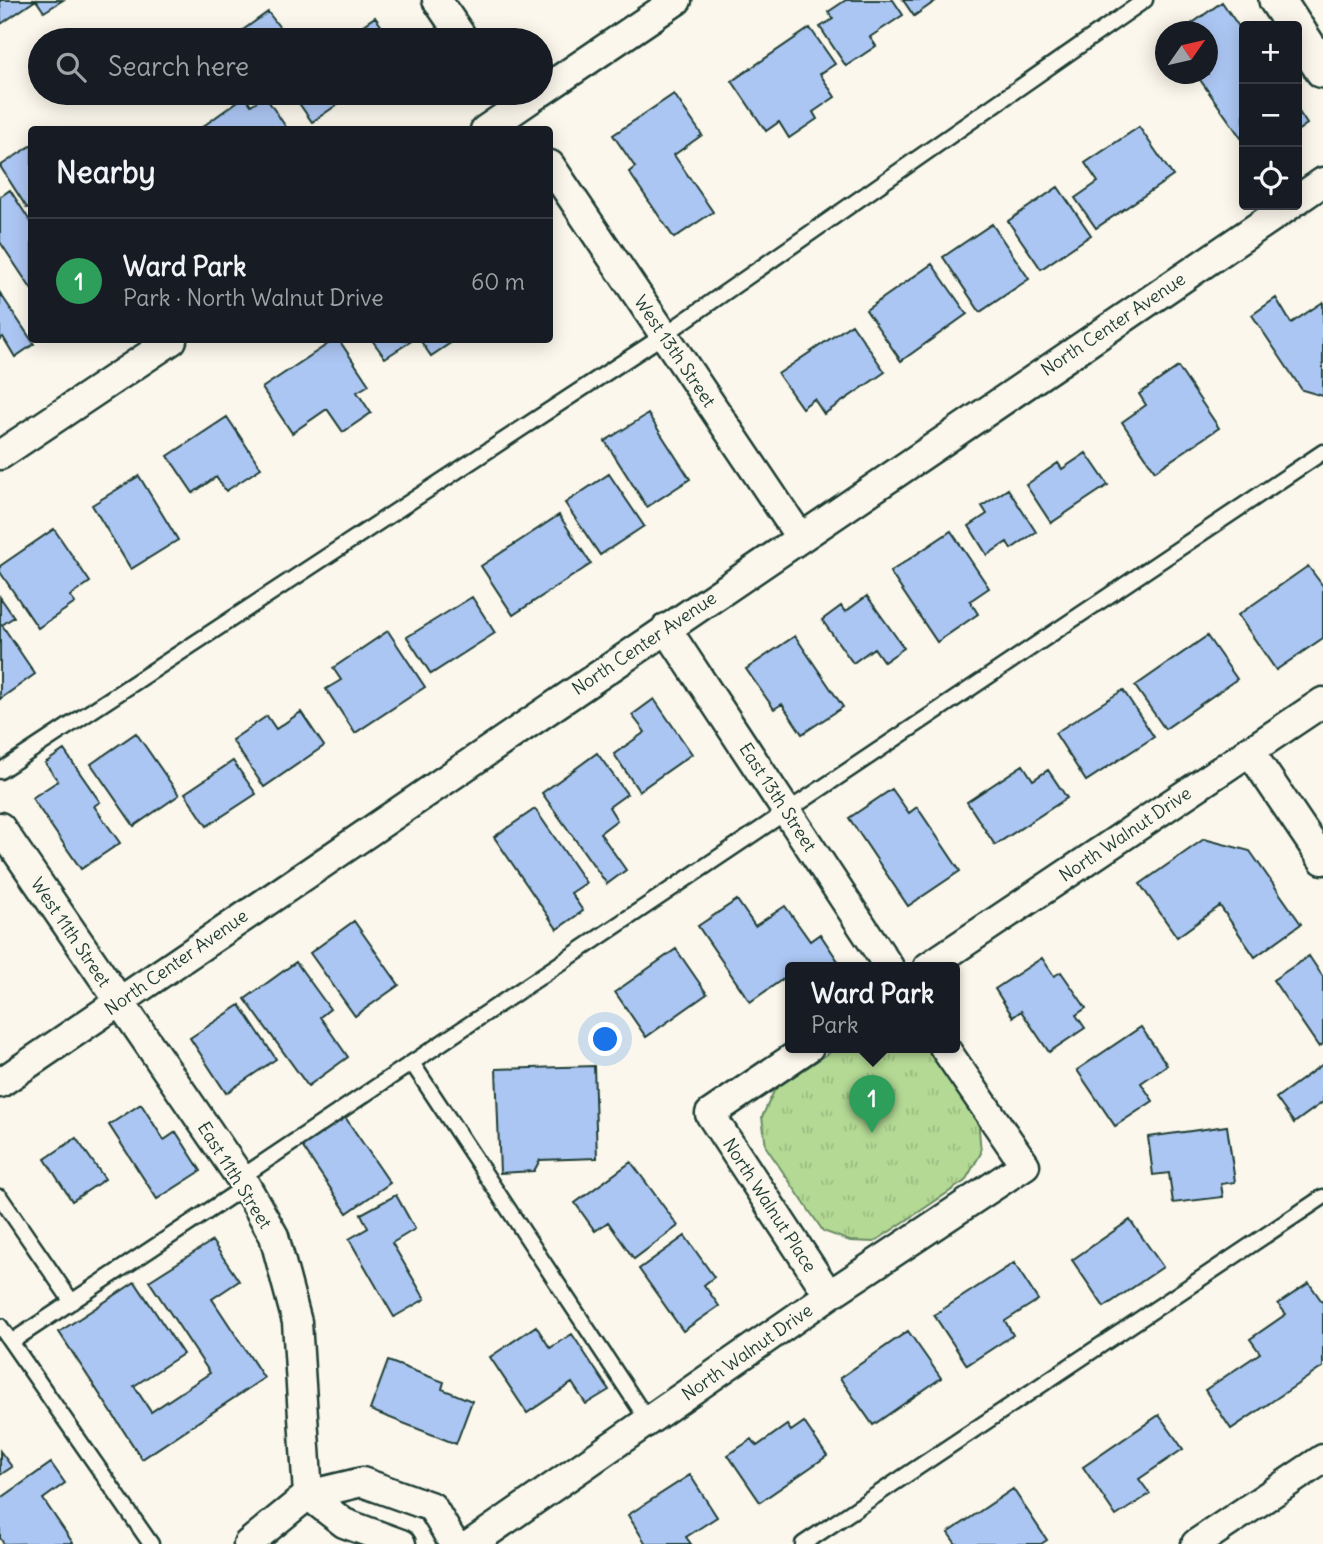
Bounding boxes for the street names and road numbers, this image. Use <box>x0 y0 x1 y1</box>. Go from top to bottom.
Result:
street label: North Center Avenue <box>1036 267 1190 381</box>
street label: West 13th Street <box>629 291 721 411</box>
street label: North Center Avenue <box>567 586 721 700</box>
street label: East 13th Street <box>734 738 822 856</box>
street label: North Walnut Drive <box>1055 781 1195 887</box>
street label: West 11th Street <box>26 873 116 991</box>
street label: North Center Avenue <box>100 904 252 1020</box>
street label: East 11th Street <box>193 1117 277 1233</box>
street label: North Walnut Place <box>718 1134 822 1276</box>
street label: North Walnut Drive <box>677 1298 817 1406</box>

